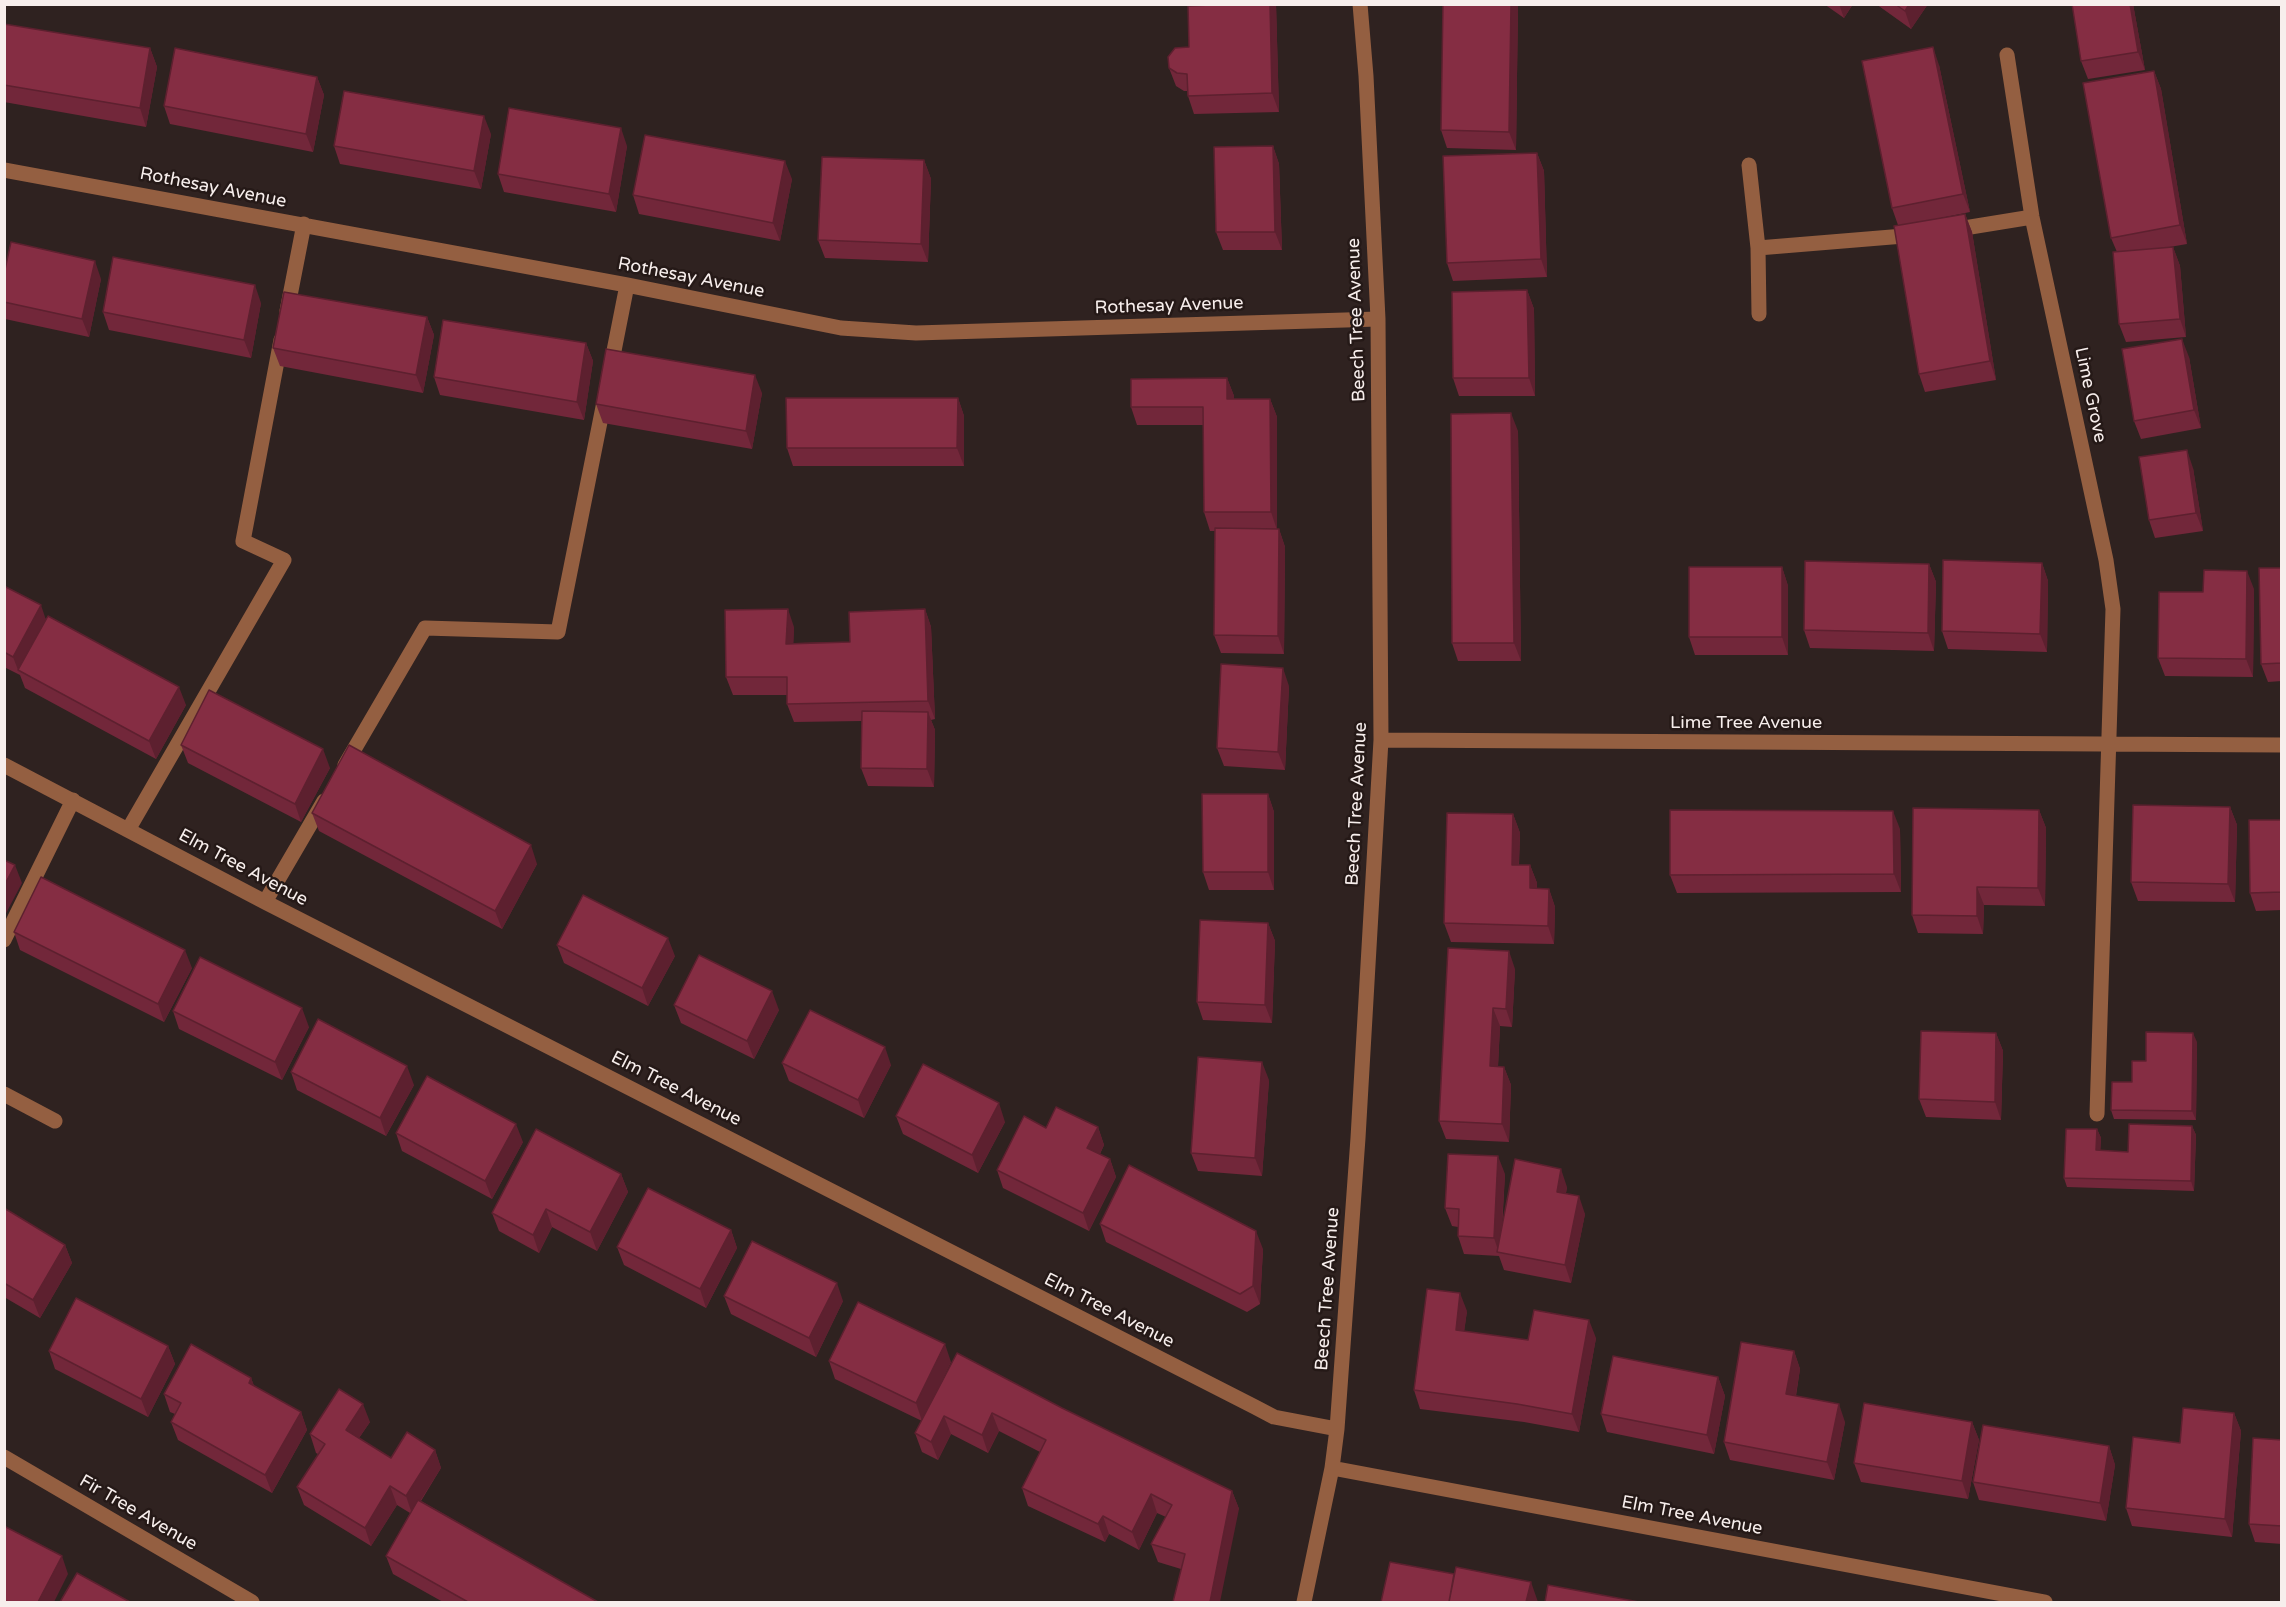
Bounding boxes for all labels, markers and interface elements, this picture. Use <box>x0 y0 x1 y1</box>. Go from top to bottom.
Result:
street label: Rothesay Avenue <box>138 163 288 213</box>
street label: Beech Tree Avenue <box>1343 238 1371 402</box>
street label: Rothesay Avenue <box>616 253 766 303</box>
street label: Rothesay Avenue <box>1094 293 1244 319</box>
street label: Lime Grove <box>2069 345 2111 445</box>
street label: Lime Tree Avenue <box>1670 712 1822 734</box>
street label: Beech Tree Avenue <box>1342 722 1372 886</box>
street label: Elm Tree Avenue <box>175 825 311 911</box>
street label: Elm Tree Avenue <box>607 1047 745 1131</box>
street label: Beech Tree Avenue <box>1312 1206 1344 1372</box>
street label: Elm Tree Avenue <box>1040 1269 1178 1353</box>
street label: Fir Tree Avenue <box>75 1470 201 1556</box>
street label: Elm Tree Avenue <box>1620 1492 1764 1540</box>

